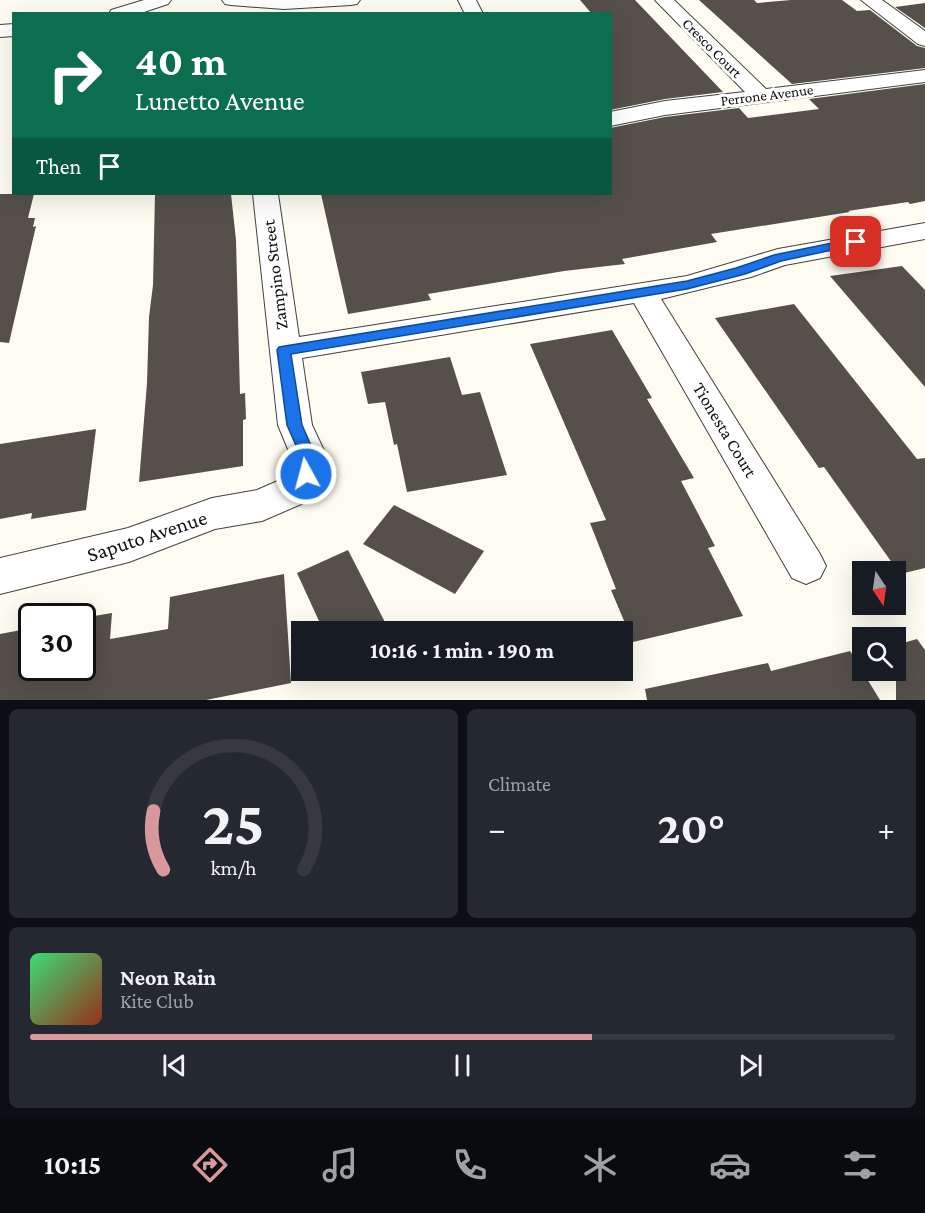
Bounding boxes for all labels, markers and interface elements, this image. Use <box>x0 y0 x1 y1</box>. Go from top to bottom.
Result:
street label: Cresco Court <box>679 15 746 82</box>
icon: right <box>36 36 114 114</box>
text: 40 m <box>135 37 227 84</box>
street label: Perrone Avenue <box>720 81 815 109</box>
text: Lunetto Avenue <box>135 86 305 116</box>
icon: arrive <box>93 150 126 183</box>
text: Then <box>36 154 81 179</box>
pin <box>830 216 881 267</box>
street label: Zampino Street <box>258 218 292 331</box>
icon: arrive <box>839 225 872 258</box>
street label: Tionesta Court <box>689 379 762 482</box>
position arrow <box>274 442 338 506</box>
street label: Saputo Avenue <box>84 505 210 567</box>
north arrow <box>852 561 906 615</box>
map controls <box>852 561 906 681</box>
speed limit sign: 30 <box>18 603 96 681</box>
button: search <box>852 627 906 681</box>
text: 10:16 · 1 min · 190 m <box>370 638 554 663</box>
text: Climate <box>488 773 551 795</box>
text: 25 <box>202 788 265 857</box>
text: 20° <box>658 803 725 853</box>
text: − <box>488 810 505 847</box>
text: + <box>878 810 895 847</box>
text: km/h <box>210 857 257 881</box>
text: Neon Rain <box>120 965 216 990</box>
text: Kite Club <box>120 990 194 1012</box>
icon: previous <box>158 1049 191 1082</box>
icon: pause <box>446 1049 479 1082</box>
icon: next <box>734 1049 767 1082</box>
icon: directions <box>189 1144 231 1186</box>
icon: music <box>319 1144 361 1186</box>
icon: phone <box>449 1144 491 1186</box>
icon: climate <box>579 1144 621 1186</box>
icon: car <box>709 1144 751 1186</box>
icon: filters <box>839 1144 881 1186</box>
text: 10:15 <box>44 1150 101 1180</box>

